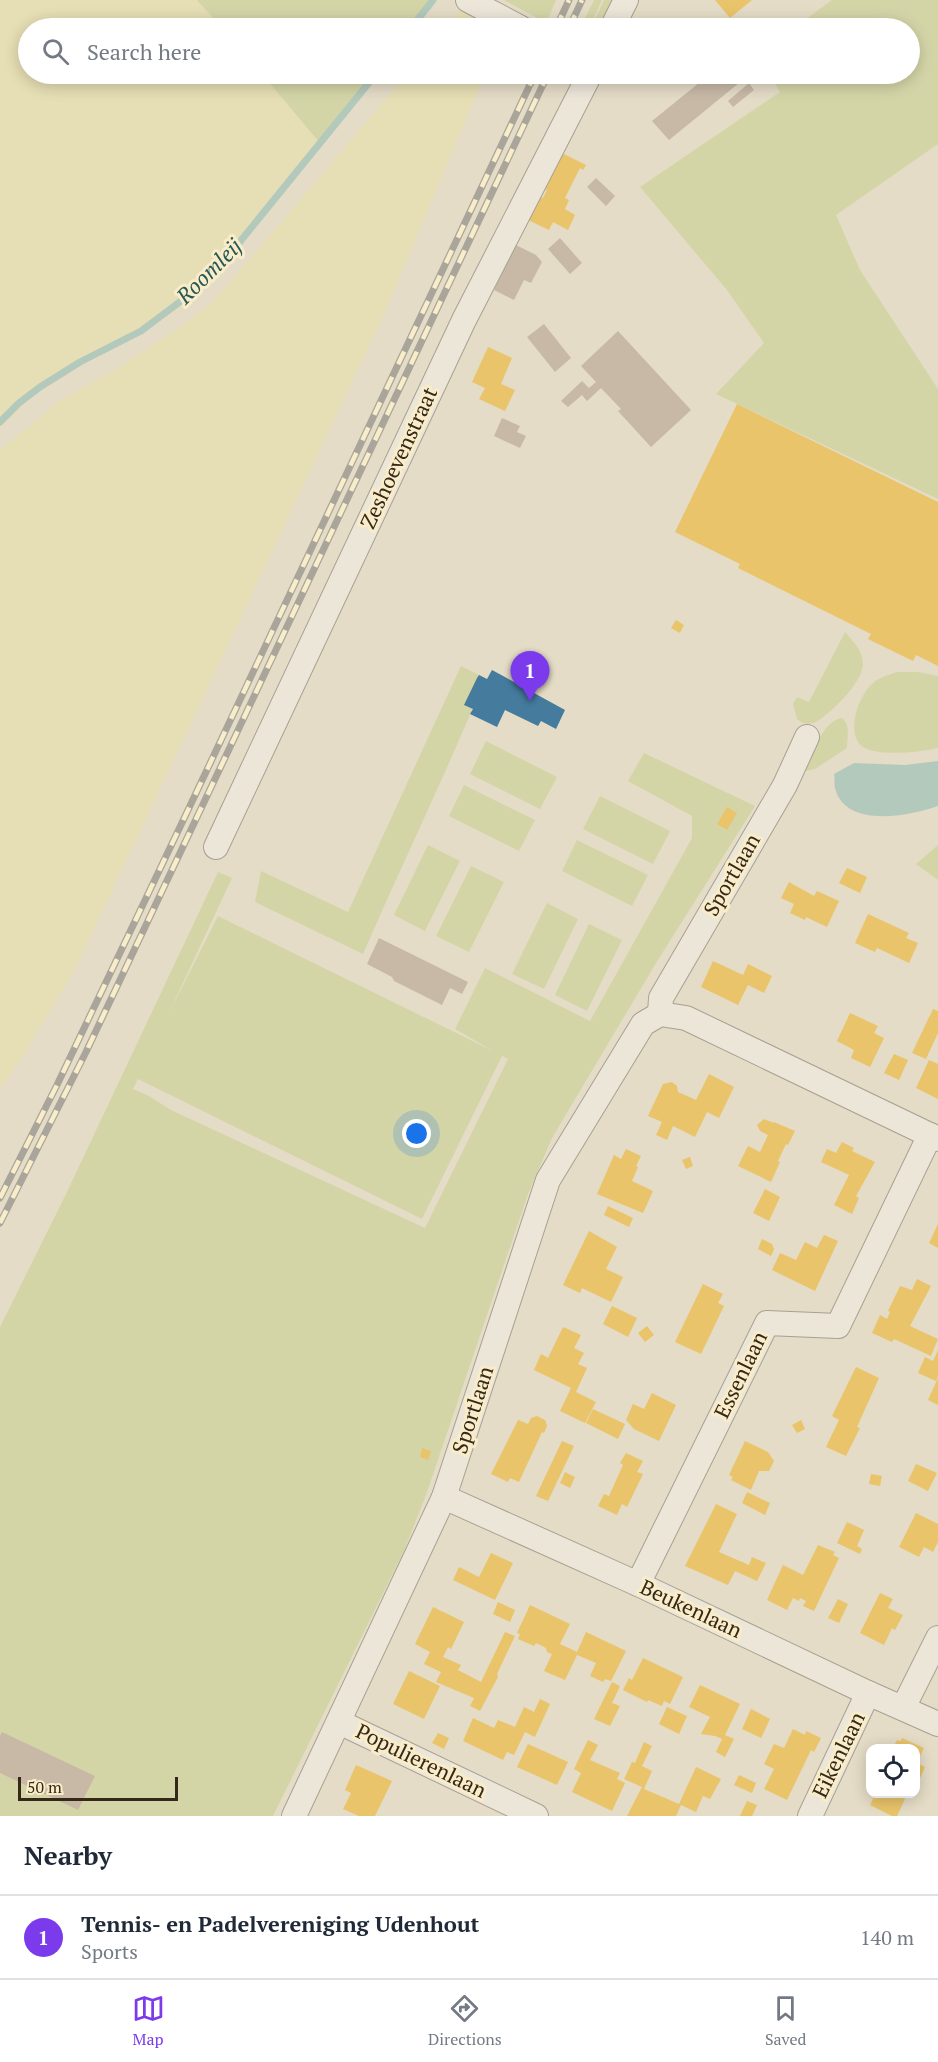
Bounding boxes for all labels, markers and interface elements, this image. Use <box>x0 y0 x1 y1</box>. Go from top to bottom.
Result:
search box <box>18 18 920 84</box>
icon: search <box>39 35 72 68</box>
text: Search here <box>87 37 201 66</box>
water label: Roomleij <box>169 231 248 311</box>
street label: Zeshoevenstraat <box>353 382 443 533</box>
pin: 1 <box>510 652 550 701</box>
street label: Sportlaan <box>696 828 766 921</box>
your location <box>402 1119 431 1148</box>
street label: Essenlaan <box>707 1326 773 1423</box>
street label: Sportlaan <box>445 1362 500 1457</box>
street label: Beukenlaan <box>636 1572 747 1644</box>
street label: Eikenlaan <box>805 1707 871 1802</box>
street label: Populierenlaan <box>352 1716 492 1804</box>
map controls <box>866 1744 920 1798</box>
button: locate <box>866 1744 920 1798</box>
scale bar <box>18 1774 178 1802</box>
text: 50 m <box>27 1776 62 1798</box>
text: Nearby <box>24 1838 112 1872</box>
text: Tennis- en Padelvereniging Udenhout <box>81 1909 479 1938</box>
text: 1 <box>38 1924 49 1951</box>
text: 140 m <box>860 1924 914 1951</box>
text: Sports <box>81 1938 138 1965</box>
tab: Map <box>132 1992 165 2050</box>
tab: Directions <box>428 1992 502 2050</box>
tab: Saved <box>765 1992 806 2050</box>

